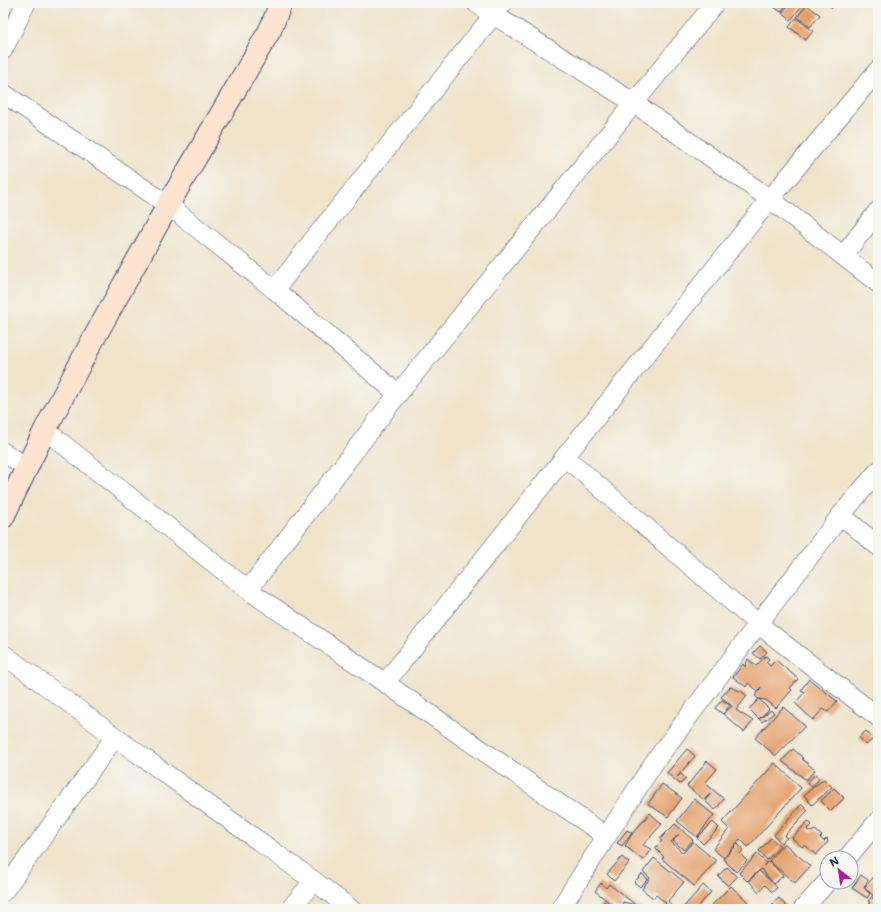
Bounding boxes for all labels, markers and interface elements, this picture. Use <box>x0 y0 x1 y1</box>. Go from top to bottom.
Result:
north arrow <box>819 850 859 890</box>
text: N <box>827 853 842 870</box>

